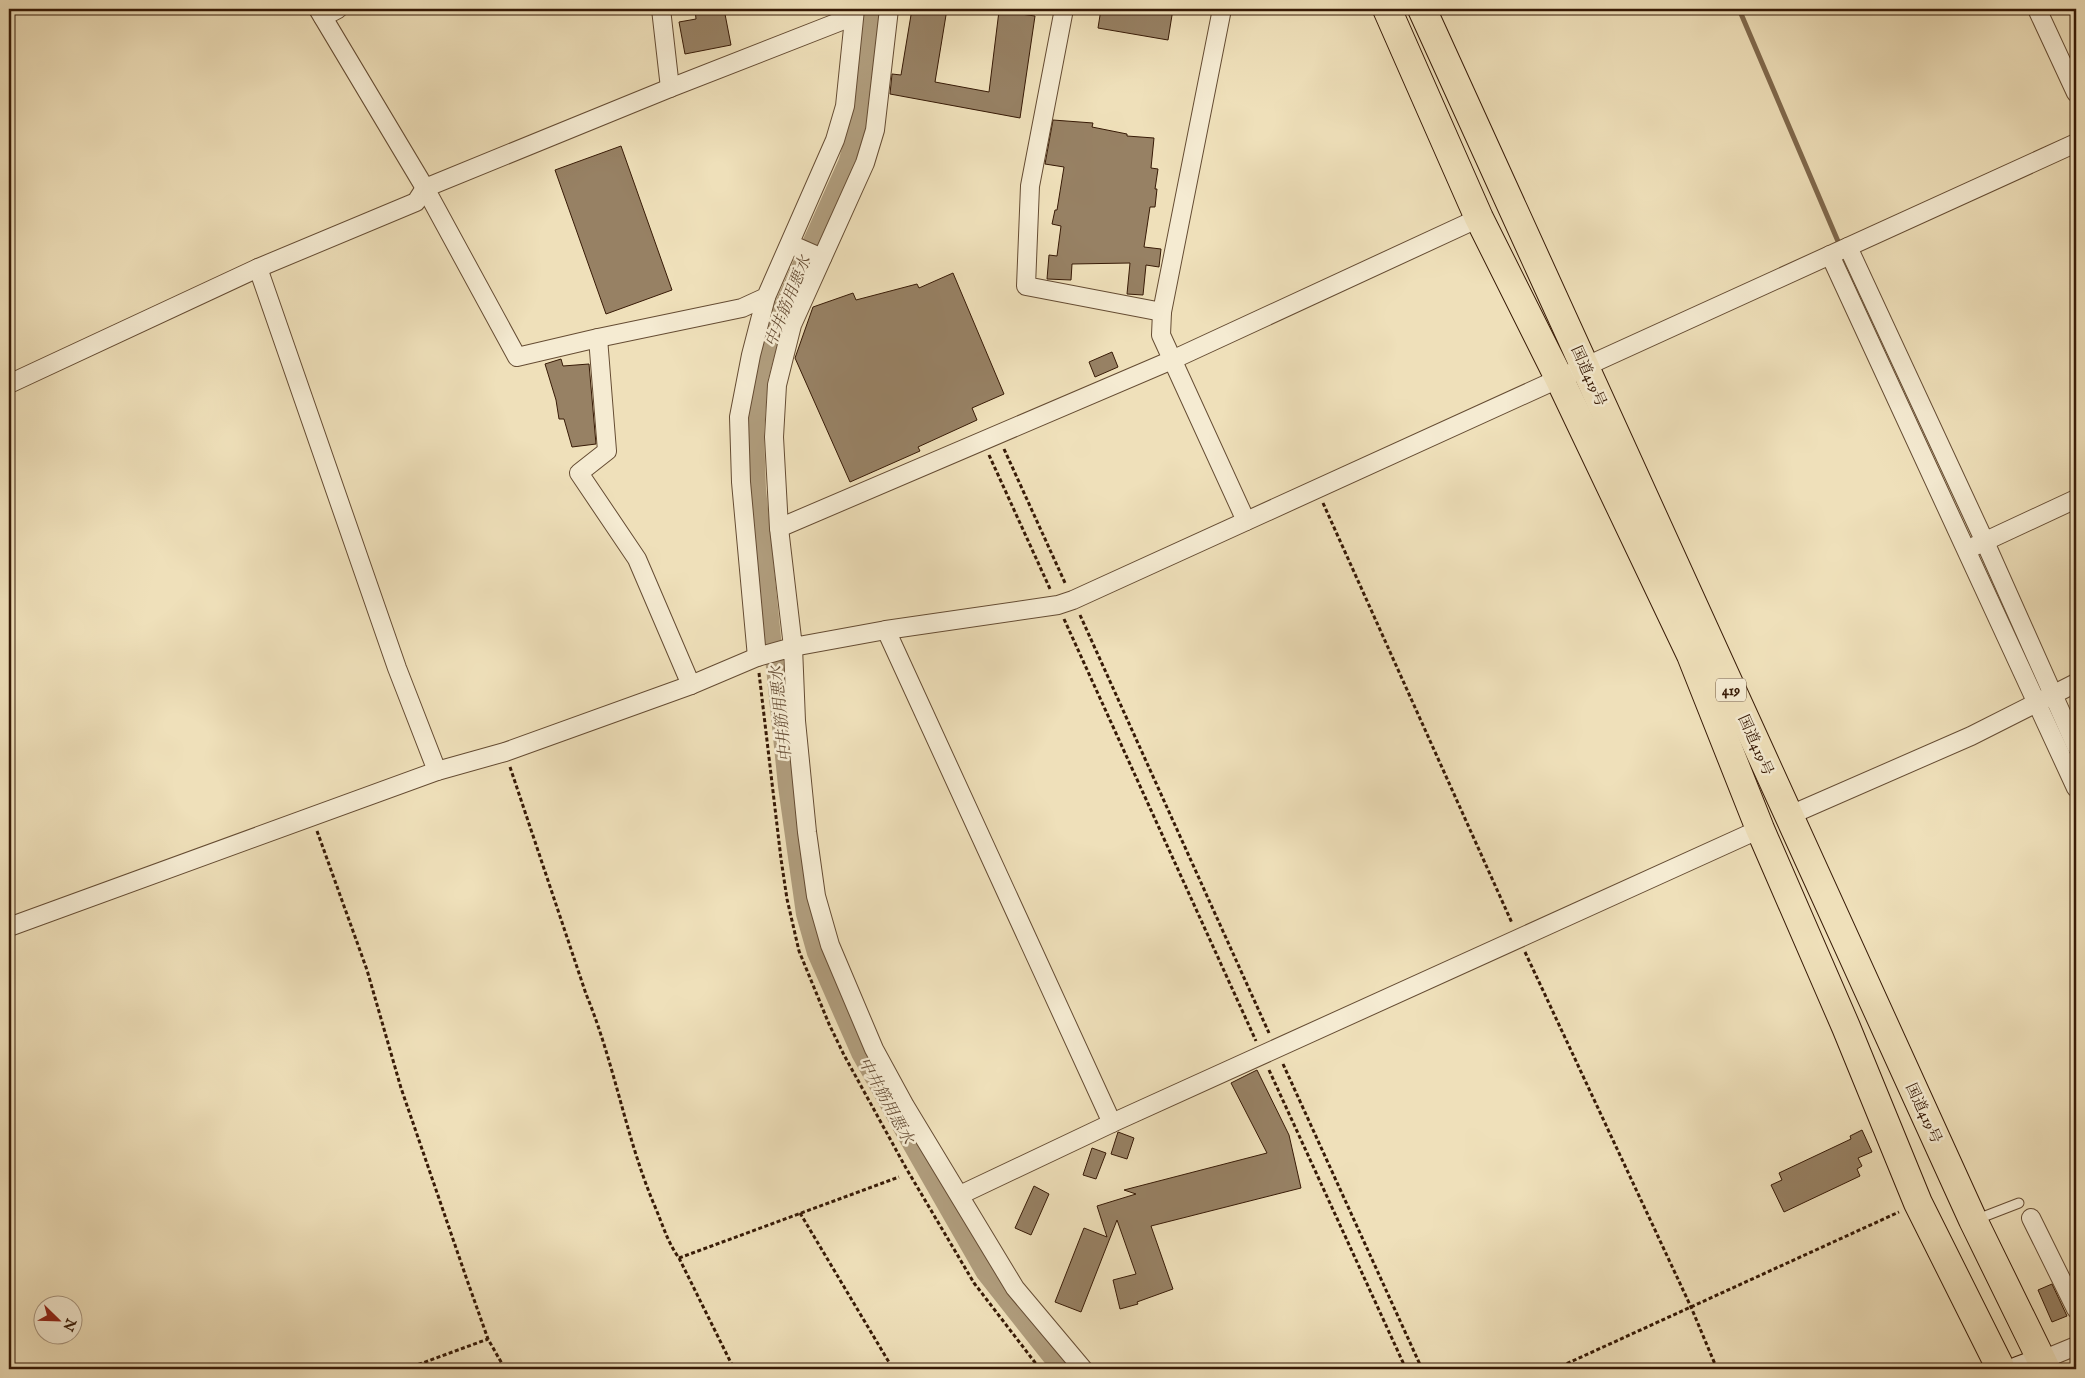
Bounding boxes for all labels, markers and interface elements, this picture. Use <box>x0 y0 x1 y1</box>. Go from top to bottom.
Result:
water label: 中井筋用悪水 <box>762 252 817 350</box>
street label: 国道419号 <box>1567 343 1610 410</box>
water label: 中井筋用悪水 <box>767 663 797 763</box>
road number: 419 <box>1716 678 1746 702</box>
street label: 国道419号 <box>1734 712 1777 779</box>
water label: 中井筋用悪水 <box>853 1054 918 1150</box>
street label: 国道419号 <box>1901 1080 1946 1146</box>
north arrow <box>32 1296 82 1346</box>
text: N <box>58 1315 80 1334</box>

